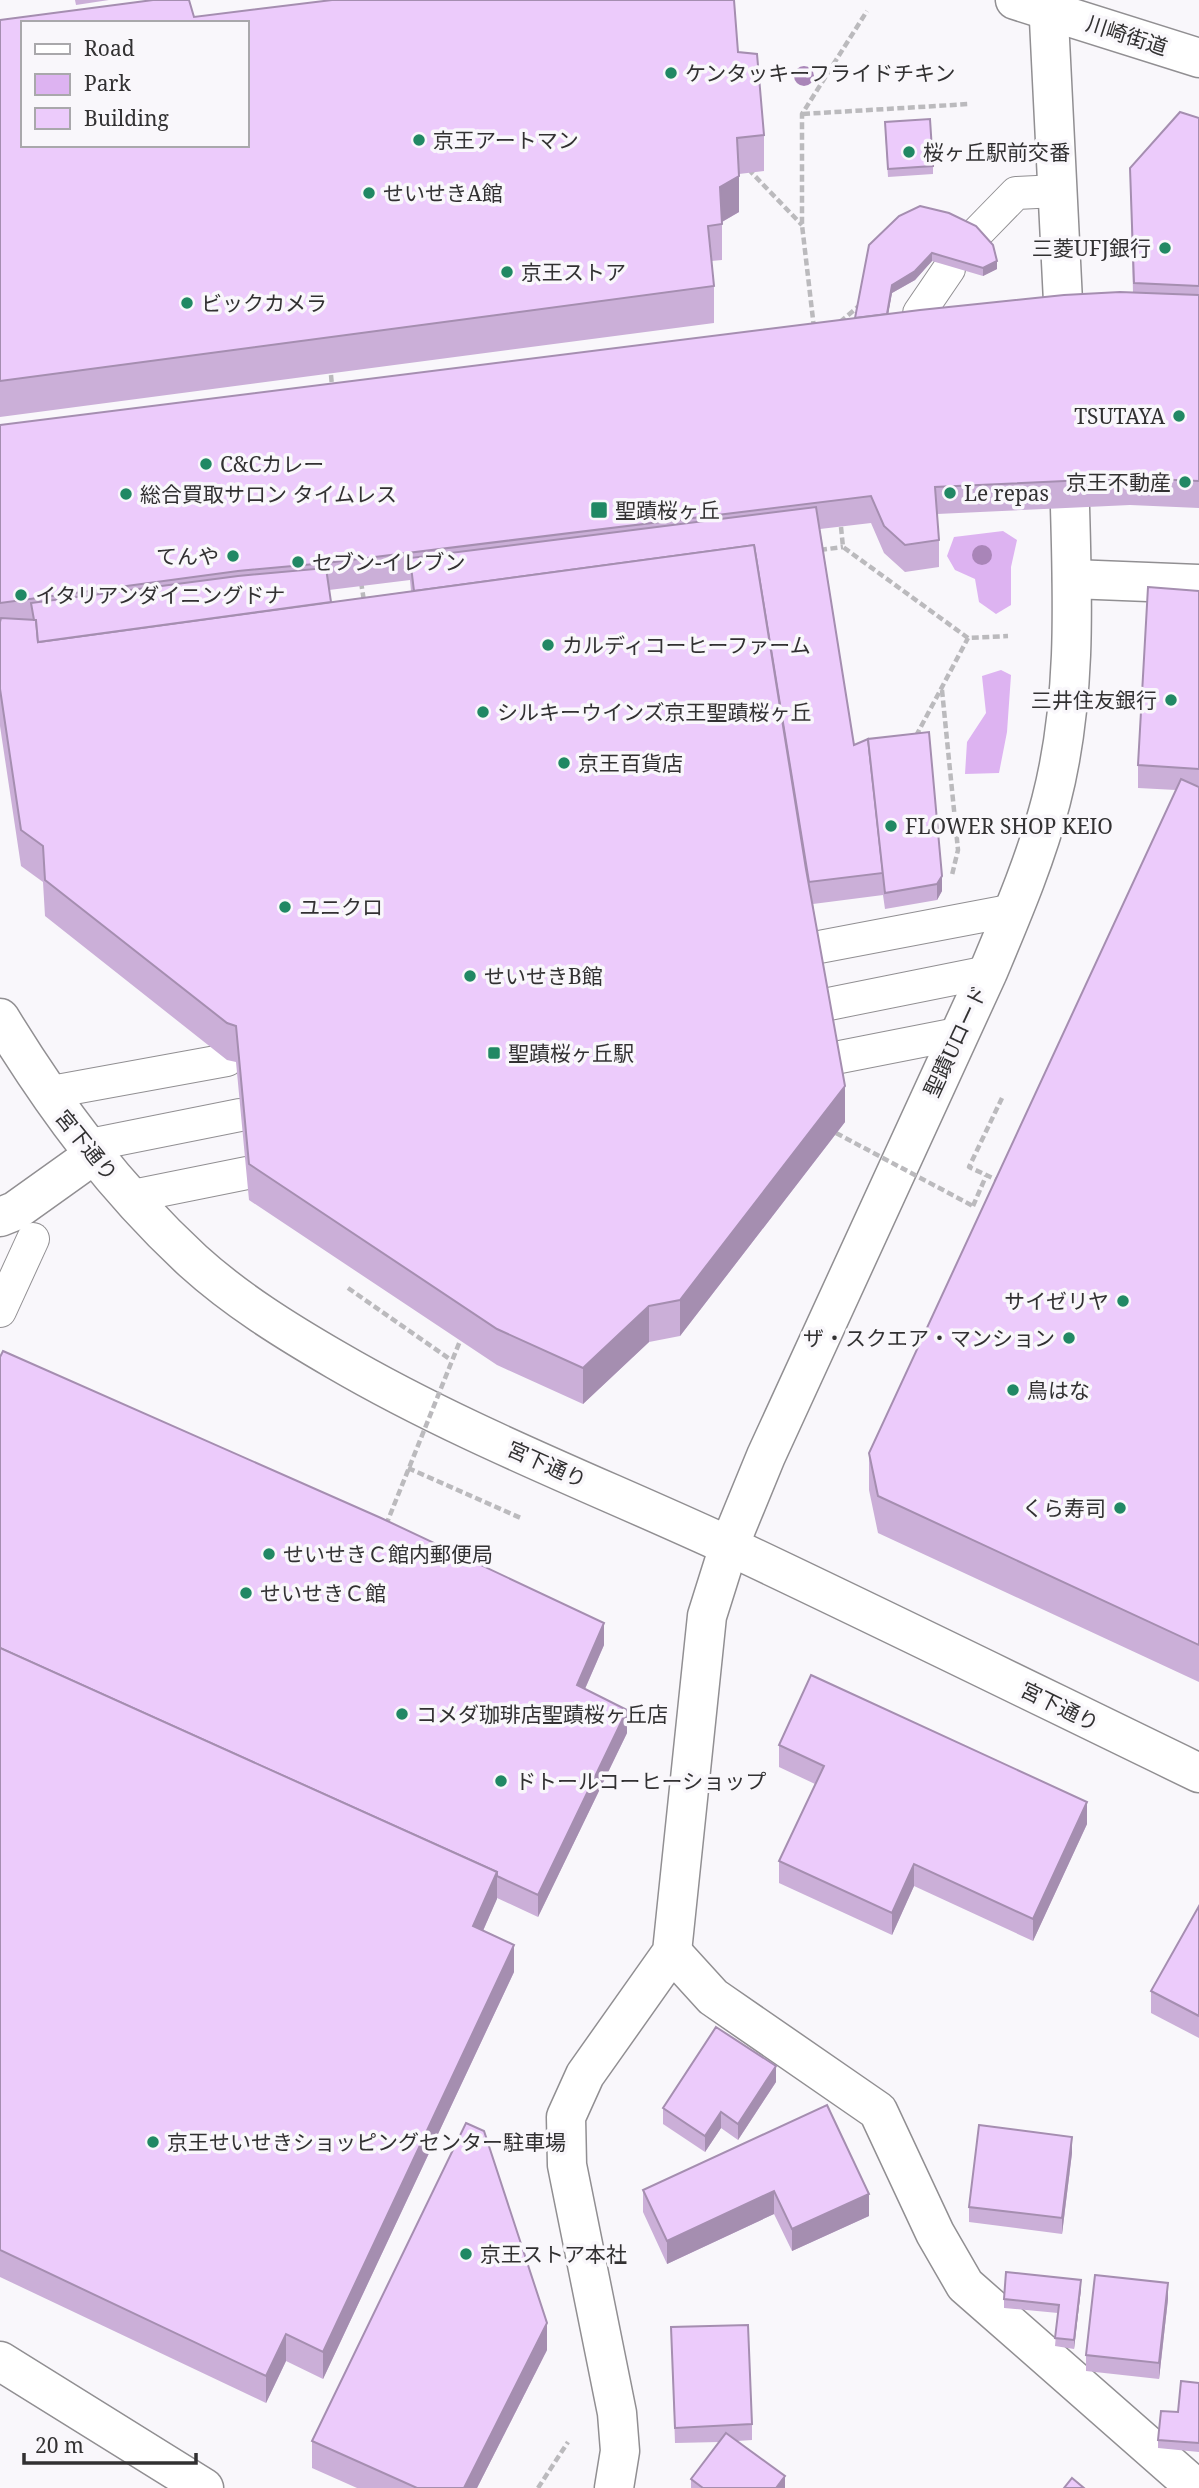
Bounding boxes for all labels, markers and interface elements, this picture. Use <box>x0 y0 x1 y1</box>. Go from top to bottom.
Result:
street label: 川崎街道 <box>1083 9 1171 61</box>
legend <box>21 21 248 147</box>
text: Road <box>84 34 135 62</box>
place label: ケンタッキーフライドチキン <box>685 59 955 87</box>
marker: ケンタッキーフライドチキン <box>663 65 679 81</box>
text: Park <box>84 69 131 97</box>
text: Building <box>84 104 169 132</box>
place label: 京王アートマン <box>433 126 579 154</box>
marker: 京王アートマン <box>411 132 427 148</box>
place label: 桜ヶ丘駅前交番 <box>923 138 1070 166</box>
marker: 桜ヶ丘駅前交番 <box>901 144 917 160</box>
place label: せいせきA館 <box>383 179 503 207</box>
marker: せいせきA館 <box>361 185 377 201</box>
place label: 三菱UFJ銀行 <box>1032 234 1151 262</box>
marker: 三菱UFJ銀行 <box>1157 240 1173 256</box>
place label: 京王ストア <box>521 258 626 286</box>
marker: 京王ストア <box>499 264 515 280</box>
place label: ビックカメラ <box>201 289 327 317</box>
marker: ビックカメラ <box>179 295 195 311</box>
place label: TSUTAYA <box>1074 402 1165 430</box>
marker: TSUTAYA <box>1171 408 1187 424</box>
place label: C&Cカレー <box>220 450 324 478</box>
marker: C&Cカレー <box>198 456 214 472</box>
place label: 京王不動産 <box>1066 468 1171 496</box>
marker: 京王不動産 <box>1177 474 1193 490</box>
place label: Le repas <box>964 479 1049 507</box>
place label: 総合買取サロン タイムレス <box>140 480 397 508</box>
marker: Le repas <box>942 485 958 501</box>
marker: 総合買取サロン タイムレス <box>118 486 134 502</box>
place label: 聖蹟桜ヶ丘 <box>615 496 720 524</box>
marker: 聖蹟桜ヶ丘 <box>589 500 609 520</box>
place label: てんや <box>156 542 219 570</box>
marker: てんや <box>225 548 241 564</box>
place label: セブン-イレブン <box>312 548 466 576</box>
marker: セブン-イレブン <box>290 554 306 570</box>
place label: イタリアンダイニングドナ <box>35 581 285 609</box>
marker: イタリアンダイニングドナ <box>13 587 29 603</box>
place label: カルディコーヒーファーム <box>562 631 811 659</box>
marker: カルディコーヒーファーム <box>540 637 556 653</box>
place label: 三井住友銀行 <box>1031 686 1157 714</box>
marker: 三井住友銀行 <box>1163 692 1179 708</box>
place label: シルキーウインズ京王聖蹟桜ヶ丘 <box>497 698 812 726</box>
marker: シルキーウインズ京王聖蹟桜ヶ丘 <box>475 704 491 720</box>
place label: 京王百貨店 <box>578 749 683 777</box>
marker: 京王百貨店 <box>556 755 572 771</box>
place label: FLOWER SHOP KEIO <box>905 812 1113 840</box>
marker: FLOWER SHOP KEIO <box>883 818 899 834</box>
place label: ユニクロ <box>299 893 383 921</box>
marker: ユニクロ <box>277 899 293 915</box>
place label: せいせきB館 <box>484 962 603 990</box>
marker: せいせきB館 <box>462 968 478 984</box>
street label: 聖蹟Uロード <box>917 981 993 1101</box>
place label: 聖蹟桜ヶ丘駅 <box>508 1039 634 1067</box>
marker: 聖蹟桜ヶ丘駅 <box>486 1045 502 1061</box>
street label: 宮下通り <box>50 1104 124 1186</box>
place label: サイゼリヤ <box>1004 1287 1109 1315</box>
marker: サイゼリヤ <box>1115 1293 1131 1309</box>
place label: ザ・スクエア・マンション <box>803 1324 1055 1352</box>
marker: ザ・スクエア・マンション <box>1061 1330 1077 1346</box>
place label: 鳥はな <box>1027 1376 1090 1404</box>
marker: 鳥はな <box>1005 1382 1021 1398</box>
street label: 宮下通り <box>503 1434 591 1494</box>
place label: くら寿司 <box>1022 1494 1106 1522</box>
marker: くら寿司 <box>1112 1500 1128 1516</box>
place label: せいせきＣ館内郵便局 <box>283 1540 493 1568</box>
marker: せいせきＣ館内郵便局 <box>261 1546 277 1562</box>
place label: せいせきＣ館 <box>260 1579 386 1607</box>
marker: せいせきＣ館 <box>238 1585 254 1601</box>
street label: 宮下通り <box>1016 1675 1104 1737</box>
place label: コメダ珈琲店聖蹟桜ヶ丘店 <box>416 1700 668 1728</box>
marker: コメダ珈琲店聖蹟桜ヶ丘店 <box>394 1706 410 1722</box>
place label: ドトールコーヒーショップ <box>515 1767 766 1795</box>
marker: ドトールコーヒーショップ <box>493 1773 509 1789</box>
place label: 京王せいせきショッピングセンター駐車場 <box>167 2128 566 2156</box>
marker: 京王せいせきショッピングセンター駐車場 <box>145 2134 161 2150</box>
place label: 京王ストア本社 <box>480 2240 627 2268</box>
marker: 京王ストア本社 <box>458 2246 474 2262</box>
scale bar <box>24 2422 196 2466</box>
text: 20 m <box>35 2431 84 2459</box>

